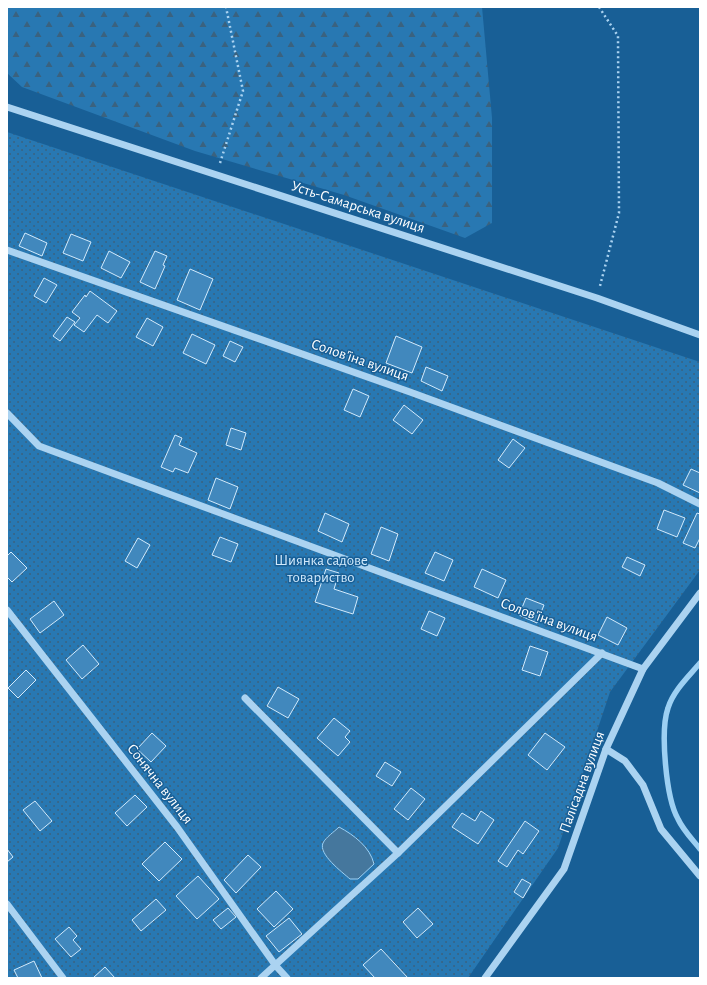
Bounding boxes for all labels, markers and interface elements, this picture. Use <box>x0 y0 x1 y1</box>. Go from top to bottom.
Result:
street label: Усть-Самарська вулиця <box>289 178 427 236</box>
street label: Солов'їна вулиця <box>309 336 411 384</box>
park label: Шиянка садове товариство <box>274 553 368 585</box>
street label: Солов'їна вулиця <box>499 596 599 644</box>
street label: Палісадна вулиця <box>557 729 607 835</box>
street label: Сонячна вулиця <box>124 741 196 827</box>

